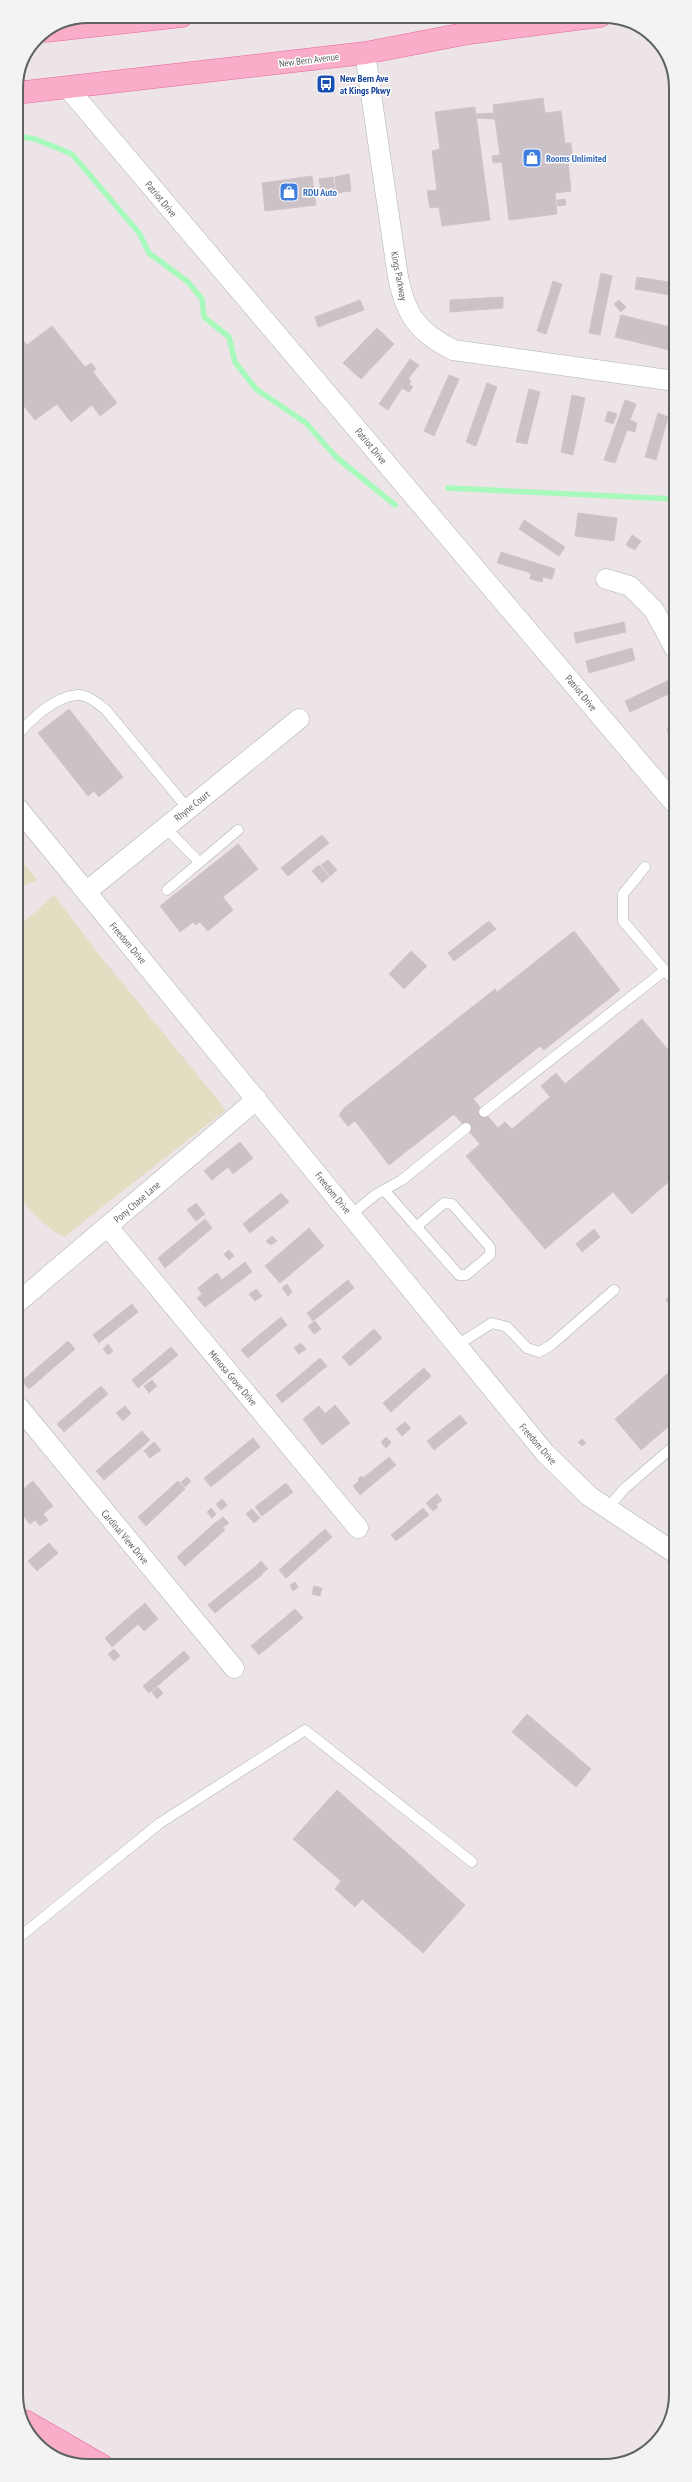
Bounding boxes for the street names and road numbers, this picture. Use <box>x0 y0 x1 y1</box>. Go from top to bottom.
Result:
street label: New Bern Avenue <box>278 50 340 70</box>
street label: Patriot Drive <box>142 178 180 220</box>
street label: Kings Parkway <box>388 250 410 302</box>
street label: Patriot Drive <box>352 425 390 467</box>
street label: Patriot Drive <box>562 672 600 714</box>
street label: Rhyne Court <box>171 787 213 824</box>
street label: Freedom Drive <box>107 919 149 967</box>
street label: Freedom Drive <box>312 1169 354 1217</box>
street label: Pony Chase Lane <box>111 1178 163 1226</box>
street label: Mimosa Grove Drive <box>206 1347 260 1409</box>
street label: Freedom Drive <box>517 1421 559 1467</box>
street label: Cardinal View Drive <box>98 1507 152 1567</box>

